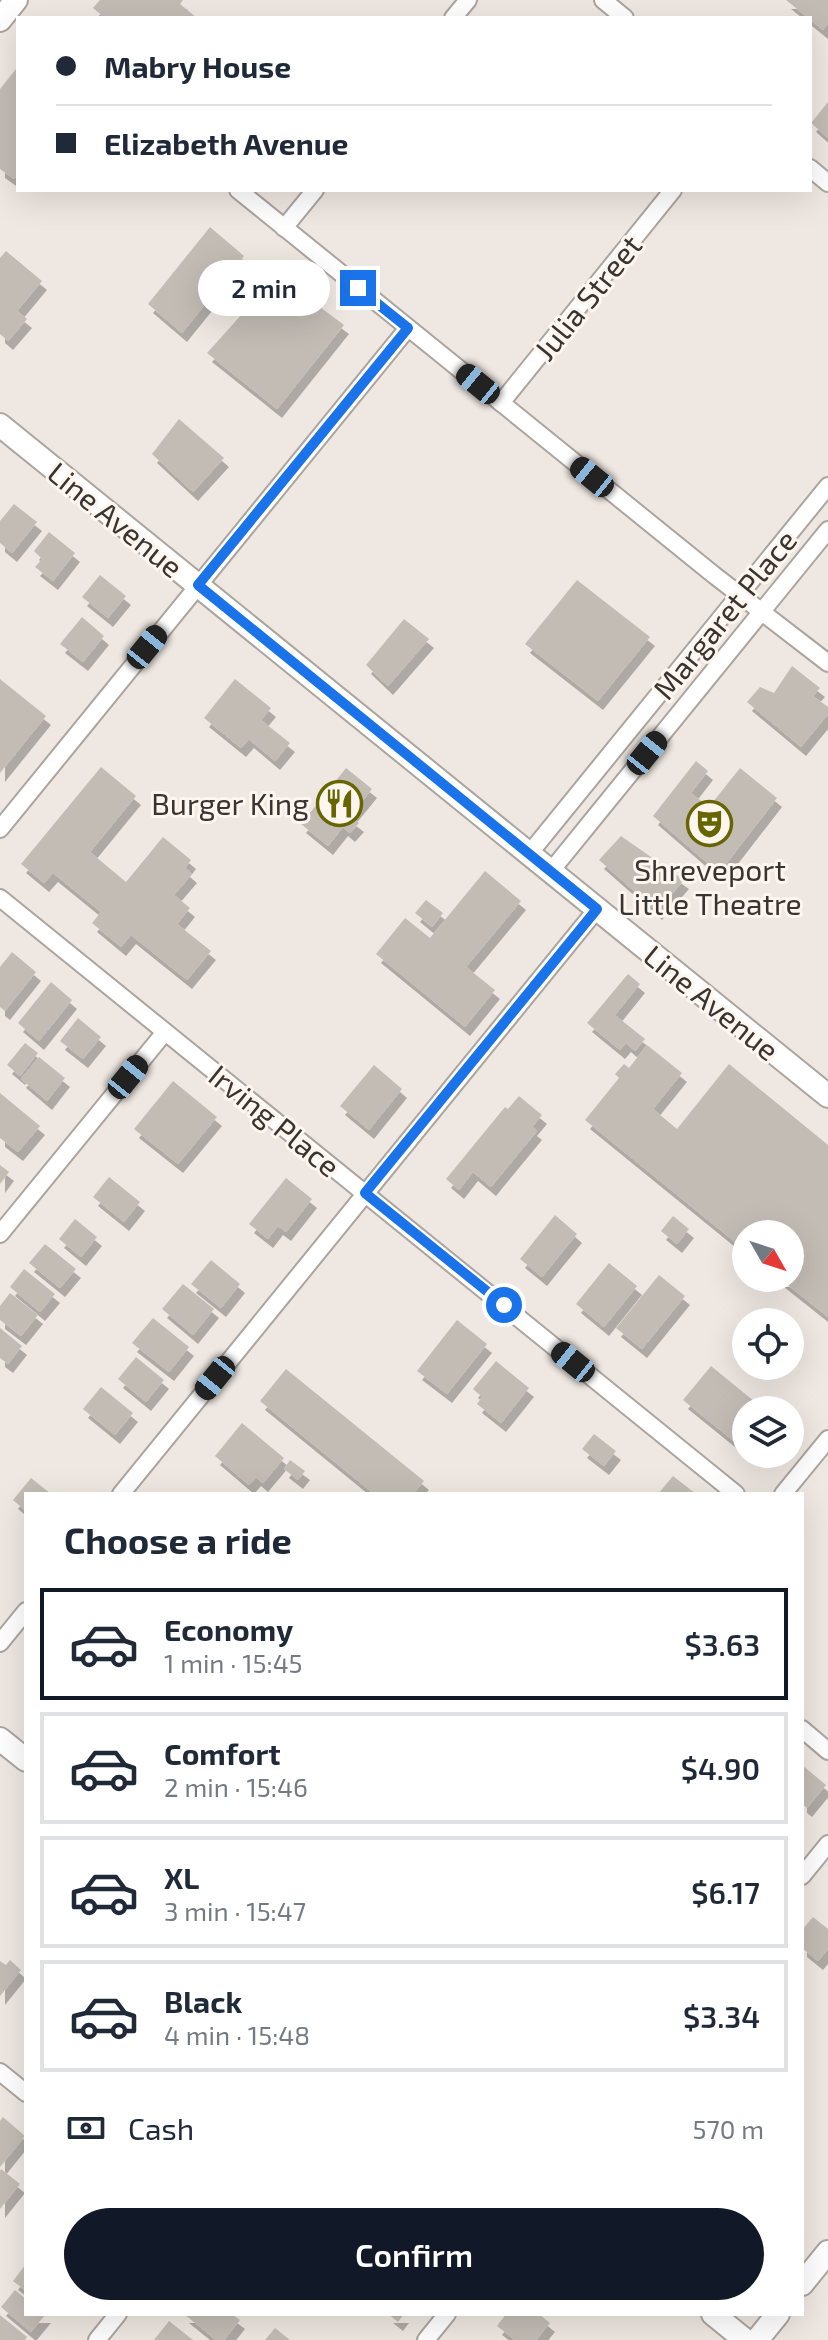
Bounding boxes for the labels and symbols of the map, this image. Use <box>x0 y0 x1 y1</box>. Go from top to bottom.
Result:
street label: Julia Street <box>526 227 648 367</box>
callout: 2 min <box>198 260 330 316</box>
route end <box>340 270 376 306</box>
car <box>452 360 504 408</box>
car <box>566 453 618 501</box>
street label: Line Avenue <box>41 454 191 584</box>
street label: Margaret Place <box>645 522 803 706</box>
car <box>123 621 171 673</box>
car <box>623 727 671 779</box>
restaurant icon: Burger King <box>316 779 364 827</box>
place label: Burger King <box>151 785 309 821</box>
theatre icon: Shreveport Little Theatre <box>686 799 734 847</box>
place label: Shreveport Little Theatre <box>618 851 802 921</box>
street label: Line Avenue <box>637 937 787 1067</box>
car <box>104 1051 152 1103</box>
street label: Irving Place <box>202 1056 348 1184</box>
north arrow <box>732 1220 804 1292</box>
route start <box>486 1287 522 1323</box>
car <box>547 1338 599 1386</box>
car <box>191 1352 239 1404</box>

